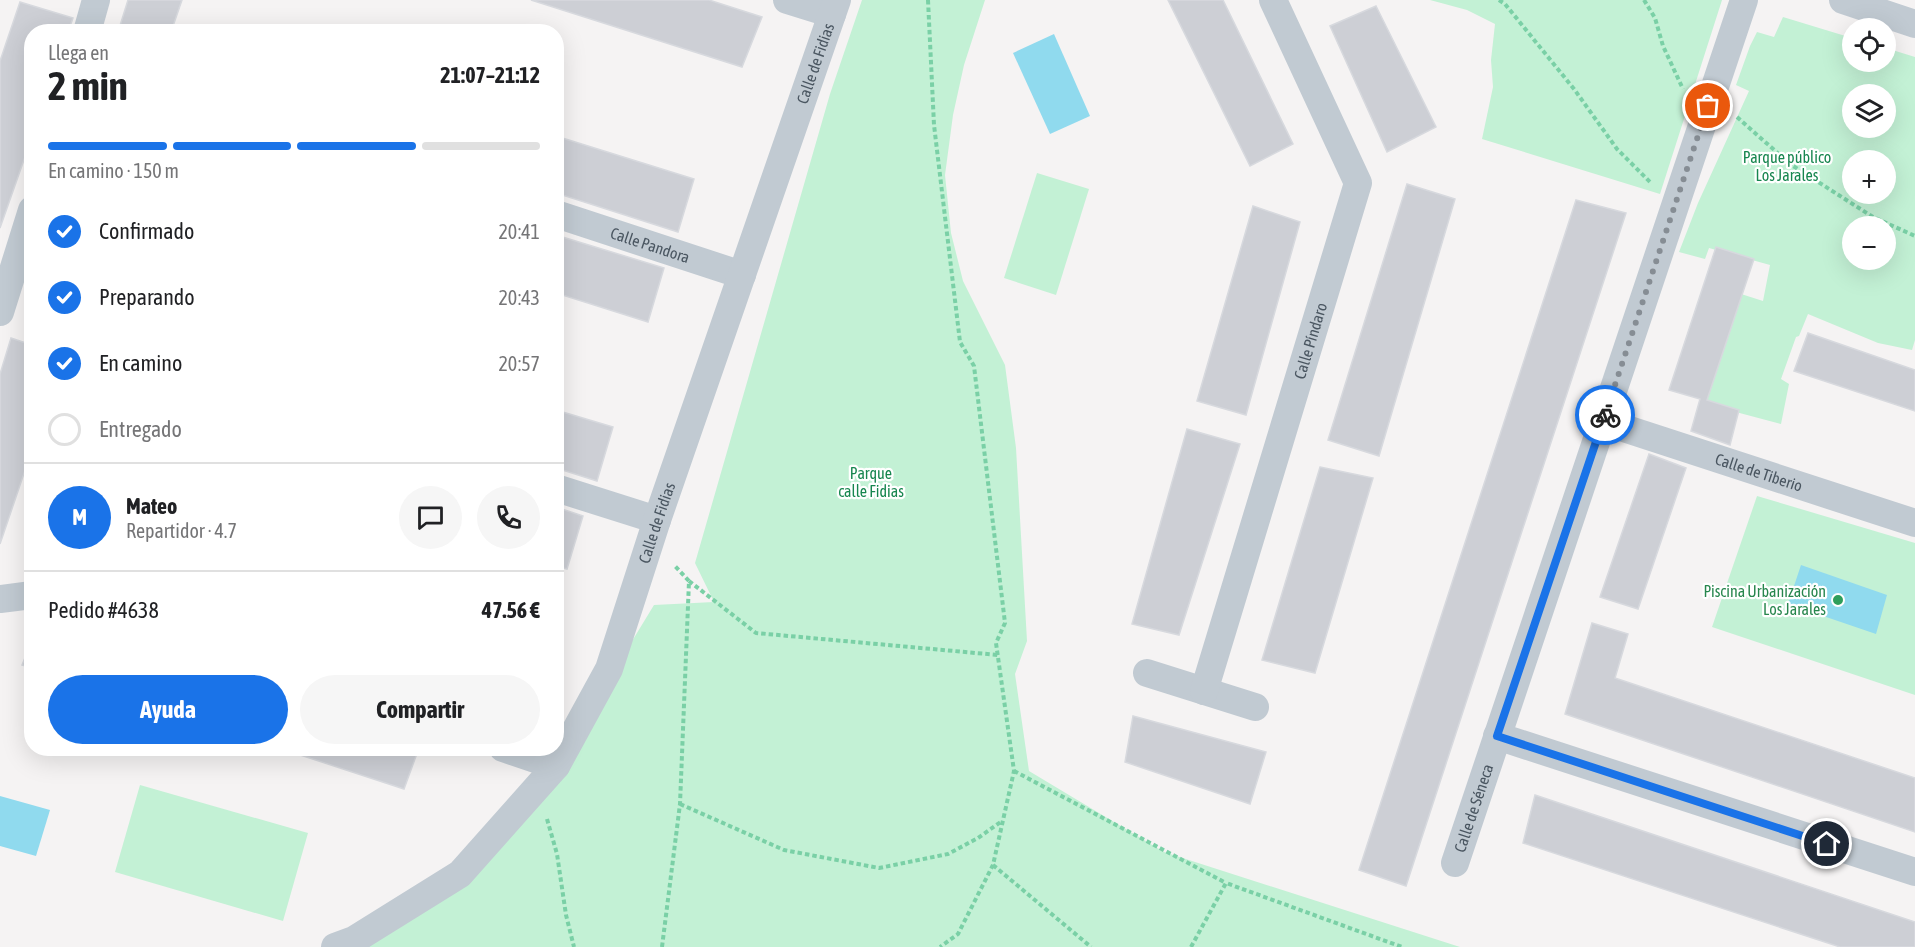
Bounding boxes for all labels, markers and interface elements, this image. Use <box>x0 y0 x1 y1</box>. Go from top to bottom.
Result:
map controls <box>1842 18 1896 270</box>
button: locate <box>1842 18 1896 72</box>
street label: Calle de Fidias <box>793 20 837 106</box>
text: Llega en <box>48 41 109 64</box>
text: 21:07–21:12 <box>440 62 540 88</box>
text: 2 min <box>48 64 128 108</box>
pin <box>1682 80 1733 131</box>
button: layers <box>1842 84 1896 138</box>
icon: bag <box>1691 89 1724 122</box>
park label: Parque público Los Jarales <box>1743 148 1831 184</box>
button: + <box>1842 150 1896 204</box>
text: En camino · 150 m <box>48 159 179 182</box>
icon: check <box>48 215 81 248</box>
button: − <box>1842 216 1896 270</box>
text: Confirmado <box>99 218 194 244</box>
text: 20:41 <box>498 220 540 243</box>
street label: Calle Pandora <box>608 223 692 266</box>
icon: check <box>48 281 81 314</box>
text: Preparando <box>99 284 195 310</box>
text: 20:43 <box>498 286 540 309</box>
street label: Calle Píndaro <box>1290 300 1330 381</box>
icon: check <box>48 347 81 380</box>
text: En camino <box>99 350 182 376</box>
text: 20:57 <box>498 352 540 375</box>
courier <box>1575 385 1635 445</box>
icon: bike <box>1589 399 1622 432</box>
text: Entregado <box>99 416 182 442</box>
street label: Calle de Tiberio <box>1713 450 1805 495</box>
park label: Parque calle Fidias <box>838 464 904 500</box>
street label: Calle de Fidias <box>635 480 678 565</box>
button: chat <box>399 486 462 549</box>
button: phone <box>477 486 540 549</box>
text: Mateo <box>126 493 177 519</box>
text: M <box>72 504 87 530</box>
text: Repartidor · 4.7 <box>126 519 237 542</box>
place label: Piscina Urbanización Los Jarales <box>1703 582 1826 618</box>
marker: Piscina Urbanización Los Jarales <box>1831 593 1845 607</box>
text: Pedido #4638 <box>48 597 159 623</box>
text: 47.56 € <box>482 597 540 623</box>
button: Ayuda <box>48 675 288 744</box>
button: Compartir <box>300 675 540 744</box>
street label: Calle de Séneca <box>1450 762 1497 854</box>
pin <box>1801 818 1852 869</box>
icon: home <box>1810 827 1843 860</box>

